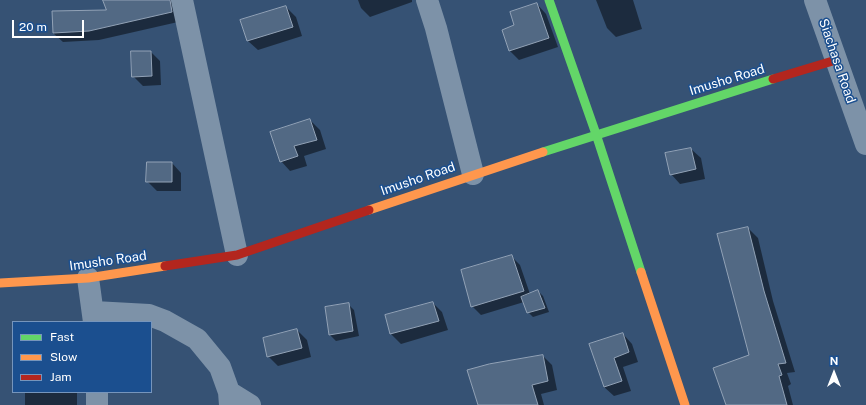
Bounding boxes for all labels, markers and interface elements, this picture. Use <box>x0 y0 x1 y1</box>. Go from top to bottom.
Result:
scale bar <box>14 12 86 38</box>
street label: Siachasa Road <box>815 17 859 105</box>
text: 20 m <box>19 20 47 34</box>
street label: Imusho Road <box>687 61 767 99</box>
street label: Imusho Road <box>379 159 457 199</box>
street label: Imusho Road <box>68 248 148 274</box>
legend <box>12 321 152 393</box>
text: Fast <box>50 330 74 344</box>
text: Slow <box>50 350 77 364</box>
north arrow <box>814 353 854 393</box>
text: N <box>830 355 838 367</box>
text: Jam <box>50 370 72 384</box>

